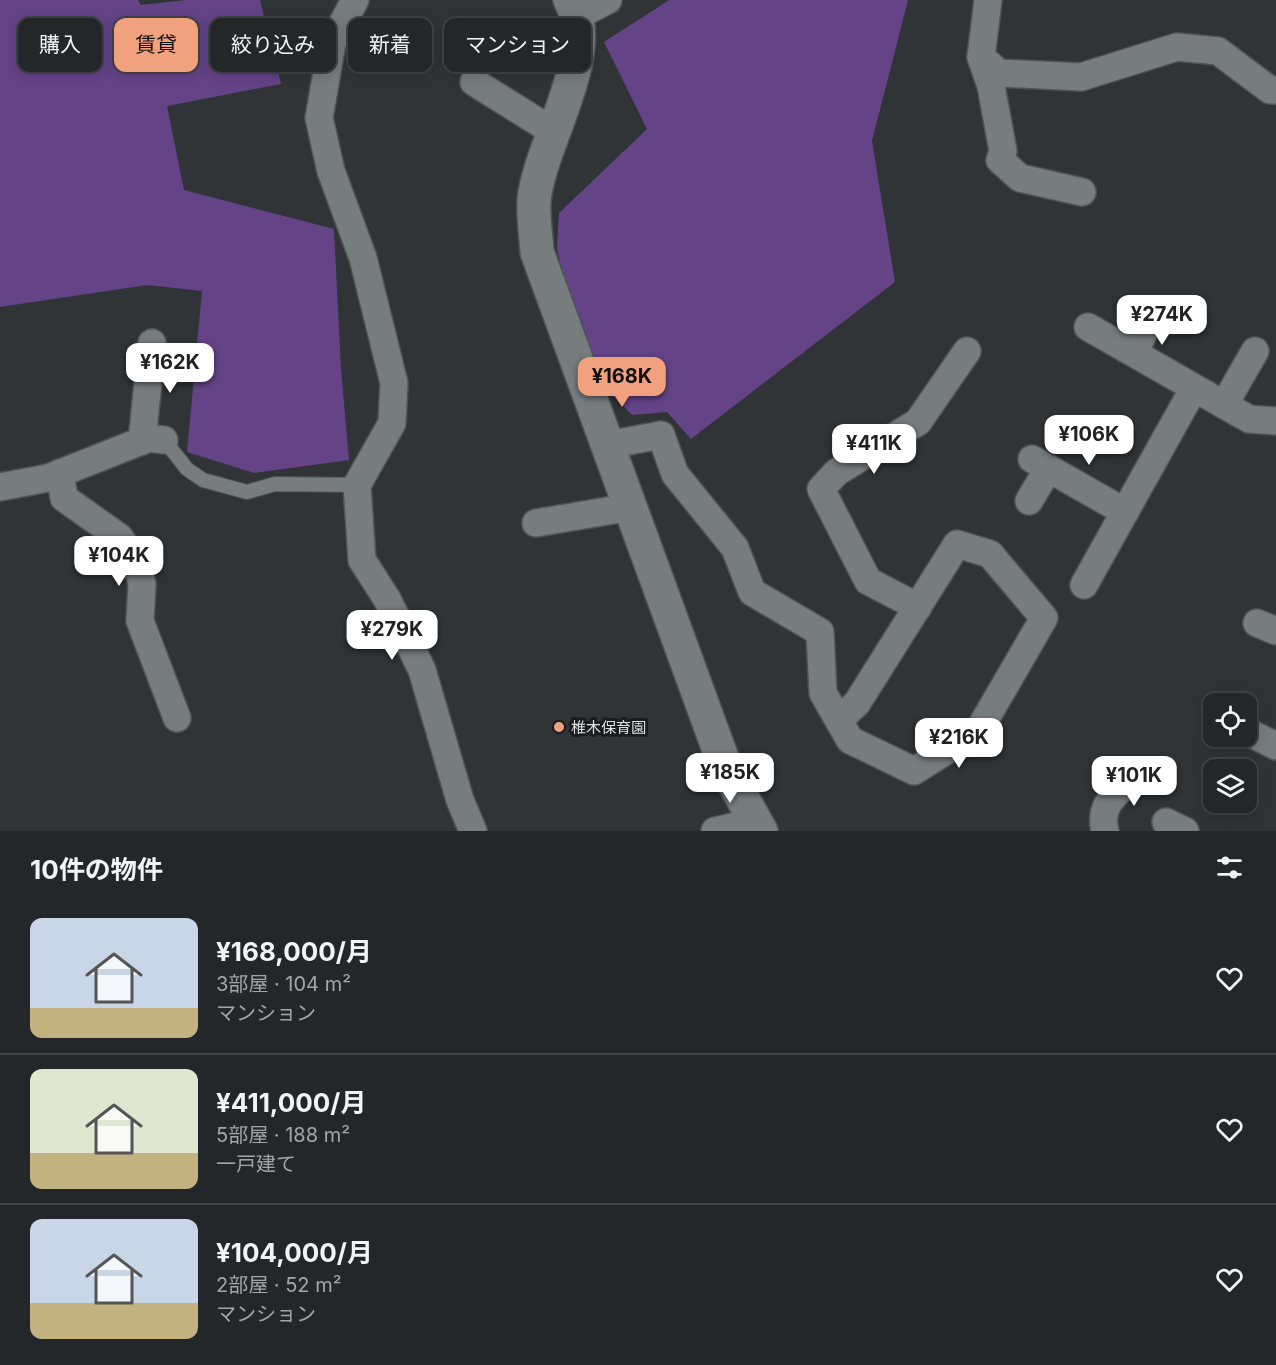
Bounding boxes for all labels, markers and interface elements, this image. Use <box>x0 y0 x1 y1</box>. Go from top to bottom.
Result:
chip: 購入 <box>18 18 102 72</box>
chip: 賃貸 <box>114 18 198 72</box>
chip: 絞り込み <box>210 18 336 72</box>
chip: 新着 <box>348 18 432 72</box>
chip: マンション <box>444 18 591 72</box>
pin: ¥274K <box>1120 295 1204 346</box>
text: ¥274K <box>1131 302 1193 326</box>
pin: ¥162K <box>128 343 212 394</box>
text: ¥162K <box>140 350 200 374</box>
pin: ¥168K <box>580 357 664 408</box>
text: ¥168K <box>592 364 652 388</box>
pin: ¥106K <box>1047 415 1131 466</box>
text: ¥106K <box>1059 422 1119 446</box>
pin: ¥411K <box>832 424 916 475</box>
text: ¥411K <box>846 431 902 455</box>
pin: ¥104K <box>77 536 161 587</box>
text: ¥104K <box>88 543 150 567</box>
pin: ¥279K <box>350 610 434 661</box>
text: ¥279K <box>361 617 423 641</box>
map controls <box>1203 693 1257 813</box>
button: locate <box>1203 693 1257 747</box>
place label: 椎木保育園 <box>571 718 646 737</box>
pin: ¥216K <box>917 718 1001 769</box>
marker: 椎木保育園 <box>552 720 566 734</box>
text: ¥216K <box>929 725 989 749</box>
pin: ¥185K <box>688 753 772 804</box>
pin: ¥101K <box>1092 756 1176 807</box>
button: layers <box>1203 759 1257 813</box>
text: ¥185K <box>700 760 760 784</box>
text: ¥101K <box>1106 763 1162 787</box>
icon: filters <box>1213 851 1246 884</box>
text: 10件の物件 <box>30 854 163 885</box>
text: ¥168,000/月 <box>216 936 372 967</box>
icon: home <box>78 942 150 1014</box>
icon: heart <box>1213 962 1246 995</box>
text: 3部屋 · 104 m² <box>216 972 351 996</box>
text: マンション <box>216 1001 316 1025</box>
text: ¥411,000/月 <box>216 1087 366 1118</box>
icon: home <box>78 1093 150 1165</box>
icon: heart <box>1213 1113 1246 1146</box>
text: 5部屋 · 188 m² <box>216 1123 350 1147</box>
text: 一戸建て <box>216 1152 296 1176</box>
text: ¥104,000/月 <box>216 1237 373 1268</box>
icon: home <box>78 1243 150 1315</box>
icon: heart <box>1213 1263 1246 1296</box>
text: 2部屋 · 52 m² <box>216 1273 342 1297</box>
text: マンション <box>216 1302 316 1326</box>

